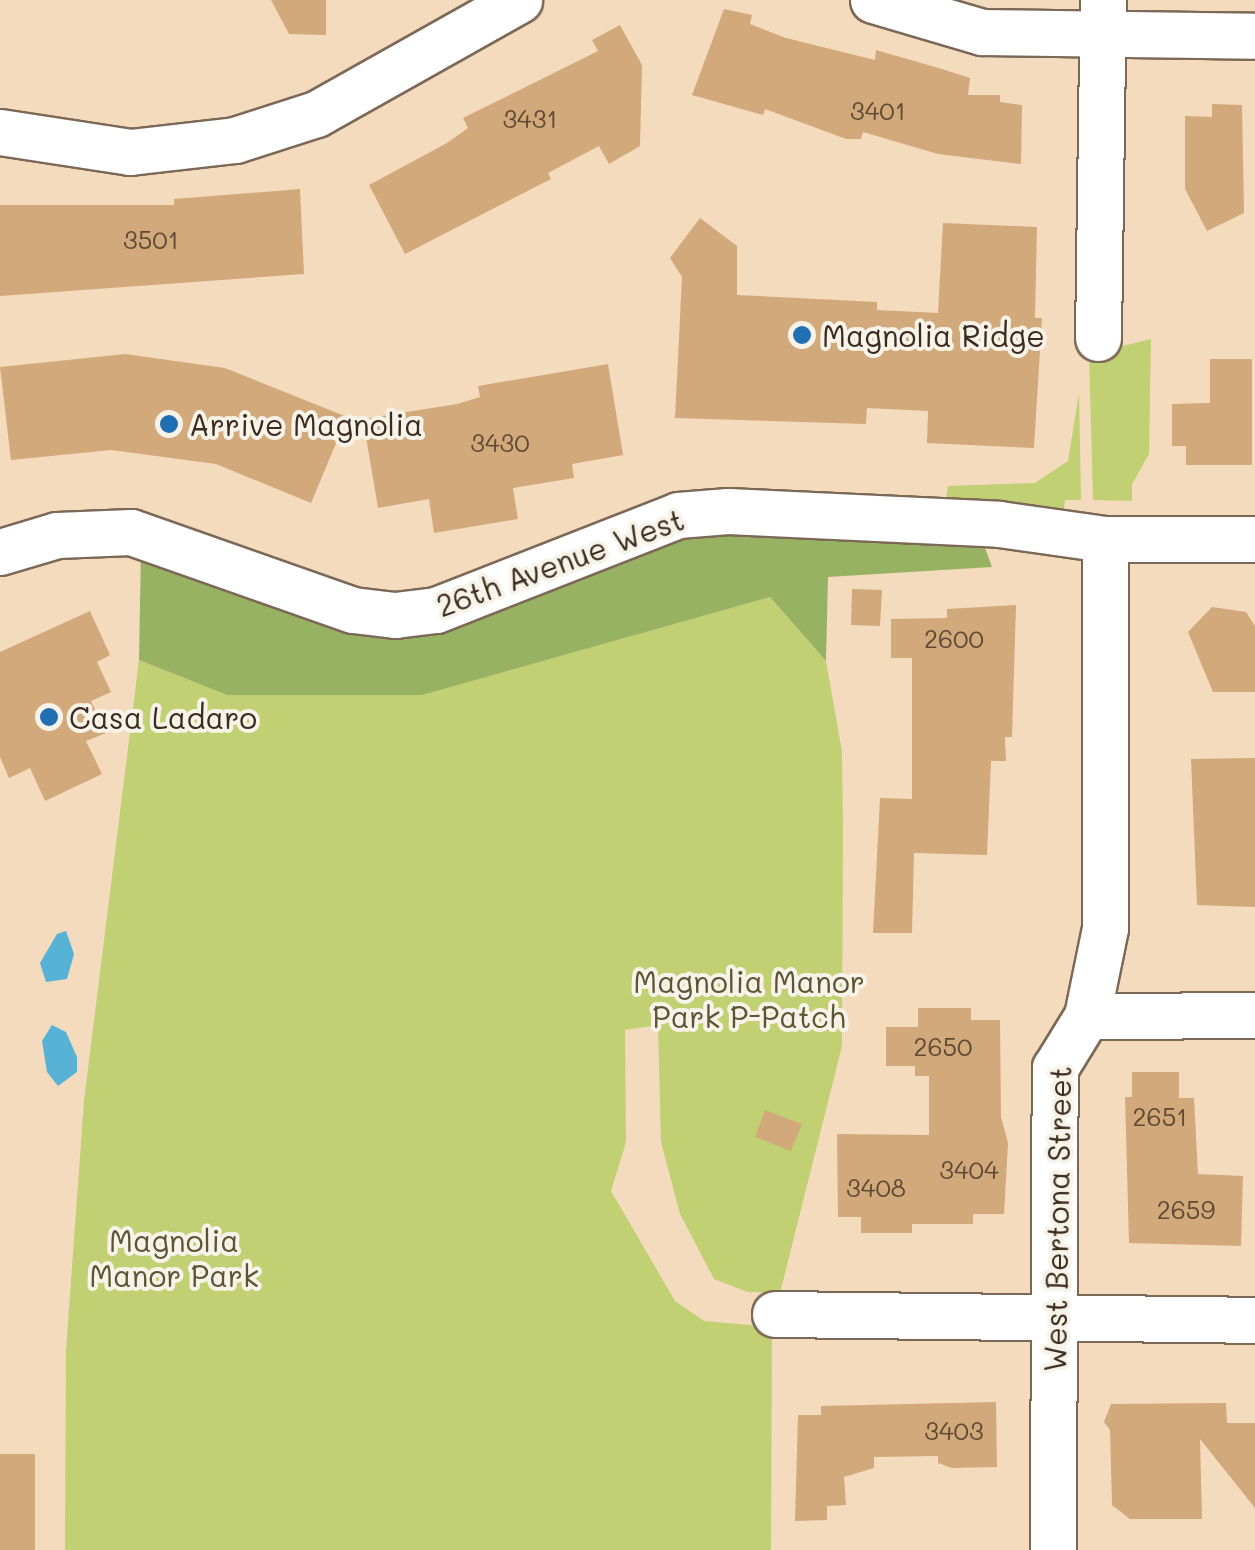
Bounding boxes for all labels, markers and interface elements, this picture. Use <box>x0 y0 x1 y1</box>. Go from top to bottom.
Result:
house number: 3401 <box>850 95 906 125</box>
house number: 3431 <box>502 103 558 133</box>
house number: 3501 <box>123 224 179 254</box>
place label: Magnolia Ridge <box>822 317 1045 353</box>
marker: Magnolia Ridge <box>791 324 813 346</box>
place label: Arrive Magnolia <box>189 406 423 442</box>
marker: Arrive Magnolia <box>158 413 180 435</box>
house number: 3430 <box>470 427 530 457</box>
street label: 26th Avenue West <box>431 501 689 623</box>
house number: 2600 <box>924 623 984 653</box>
place label: Casa Ladaro <box>69 699 257 735</box>
marker: Casa Ladaro <box>38 706 60 728</box>
park label: Magnolia Manor Park P-Patch <box>633 963 865 1034</box>
house number: 2650 <box>913 1031 973 1061</box>
street label: West Bertona Street <box>1036 1066 1078 1372</box>
house number: 2651 <box>1133 1101 1187 1131</box>
house number: 3404 <box>939 1154 999 1184</box>
house number: 3408 <box>846 1172 906 1202</box>
house number: 2659 <box>1157 1194 1215 1224</box>
park label: Magnolia Manor Park <box>89 1222 259 1292</box>
house number: 3403 <box>924 1415 984 1445</box>

